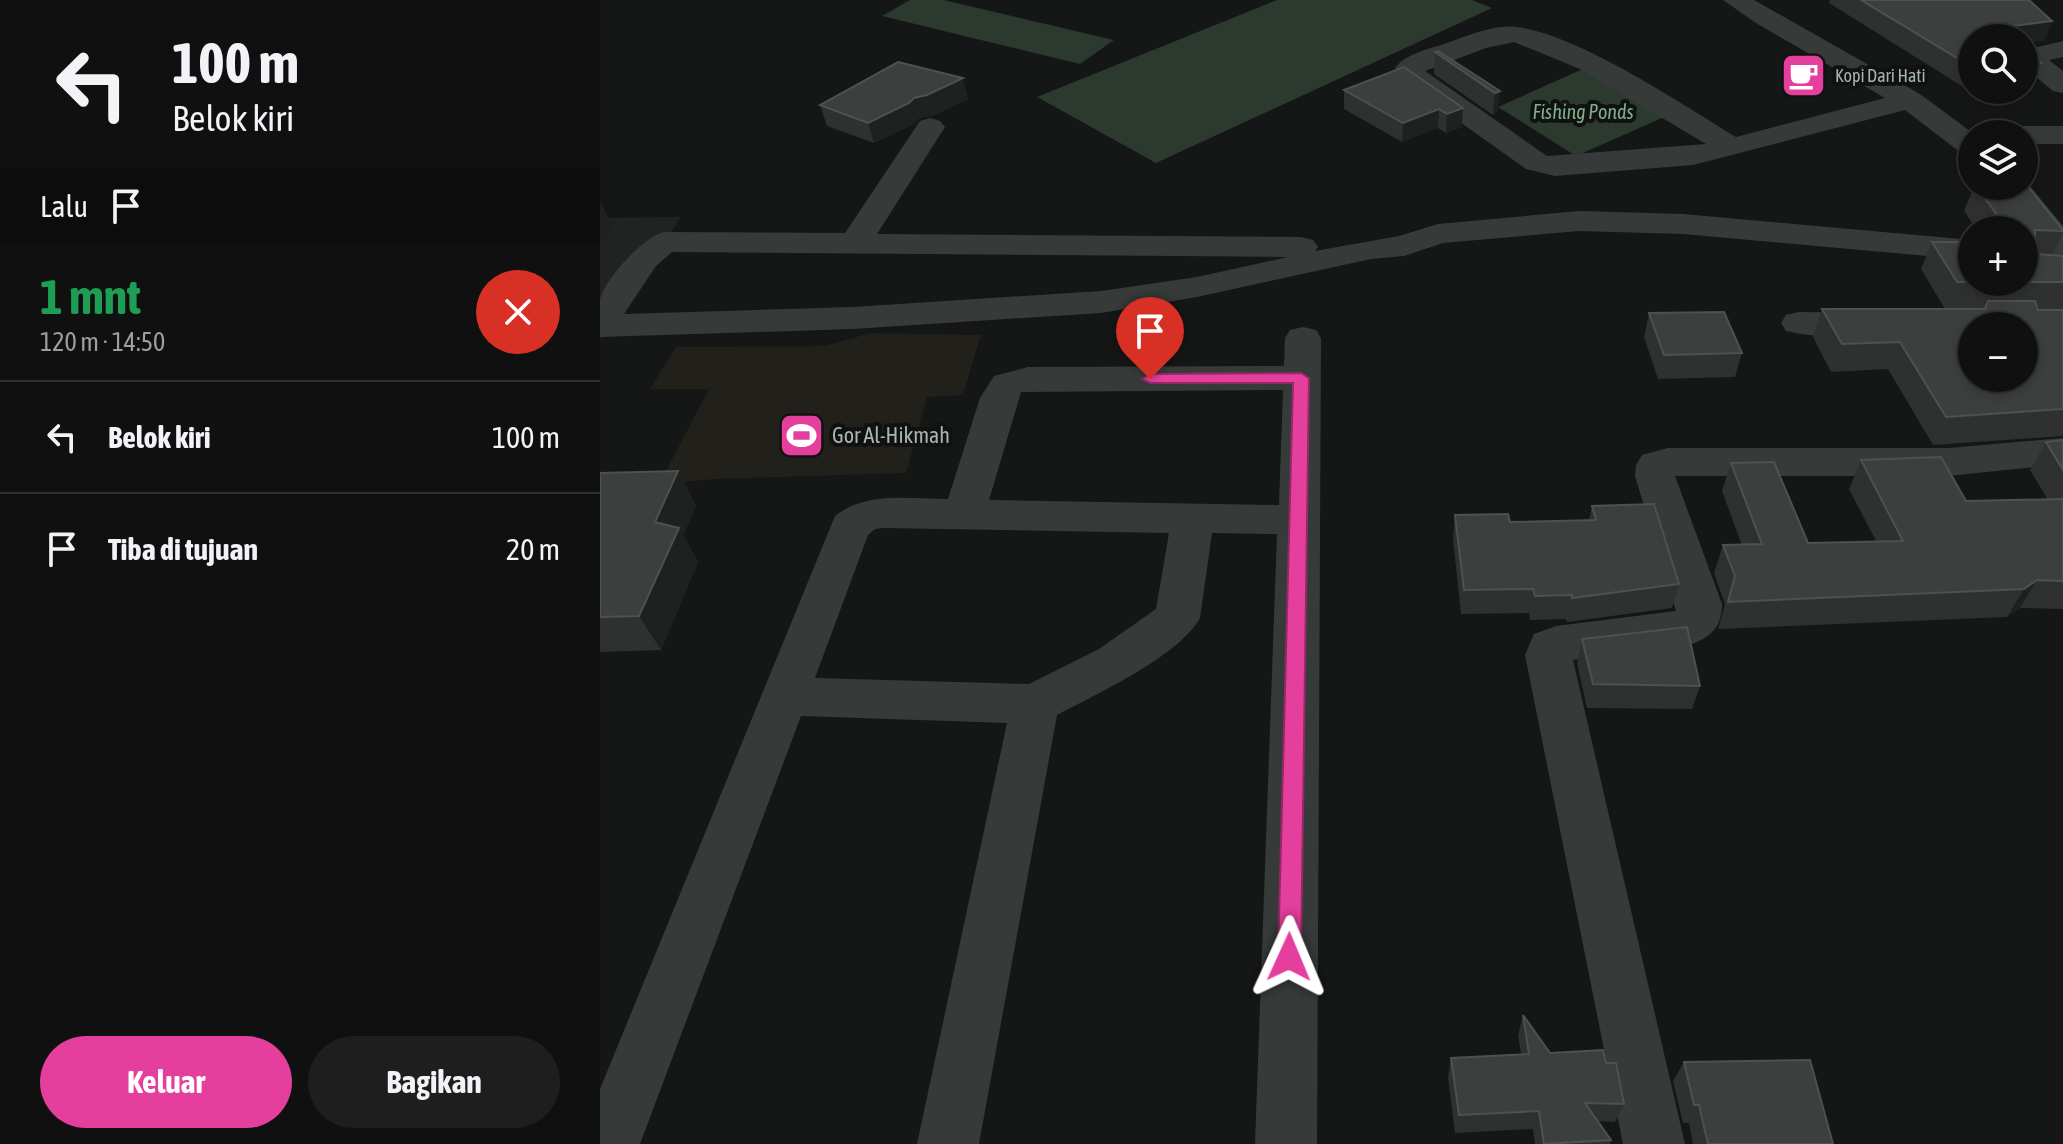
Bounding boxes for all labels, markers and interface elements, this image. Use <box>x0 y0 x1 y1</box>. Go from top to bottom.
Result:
map controls <box>1958 24 2038 392</box>
button: search <box>1958 24 2038 104</box>
text: 100 m <box>172 31 299 95</box>
icon: left <box>40 32 144 136</box>
cafe icon: Kopi Dari Hati <box>1780 51 1828 99</box>
place label: Kopi Dari Hati <box>1835 65 1926 86</box>
text: Belok kiri <box>172 97 294 139</box>
water label: Fishing Ponds <box>1532 100 1634 123</box>
button: layers <box>1958 120 2038 200</box>
icon: arrive <box>104 184 148 228</box>
text: Lalu <box>40 189 88 223</box>
button: + <box>1958 216 2038 296</box>
text: 1 mnt <box>40 269 141 324</box>
button: close <box>476 270 560 354</box>
pin <box>1116 297 1184 379</box>
icon: arrive <box>1128 309 1172 353</box>
button: − <box>1958 312 2038 392</box>
text: 120 m · 14:50 <box>40 327 165 357</box>
sports icon: Gor Al-Hikmah <box>777 411 825 459</box>
icon: left <box>40 415 84 459</box>
text: Belok kiri <box>108 420 211 454</box>
text: 100 m <box>492 420 560 454</box>
place label: Gor Al-Hikmah <box>832 422 950 448</box>
icon: arrive <box>40 527 84 571</box>
text: Tiba di tujuan <box>108 532 258 566</box>
text: 20 m <box>506 532 560 566</box>
position arrow <box>1247 915 1331 999</box>
button: Keluar <box>40 1036 292 1128</box>
button: Bagikan <box>308 1036 560 1128</box>

